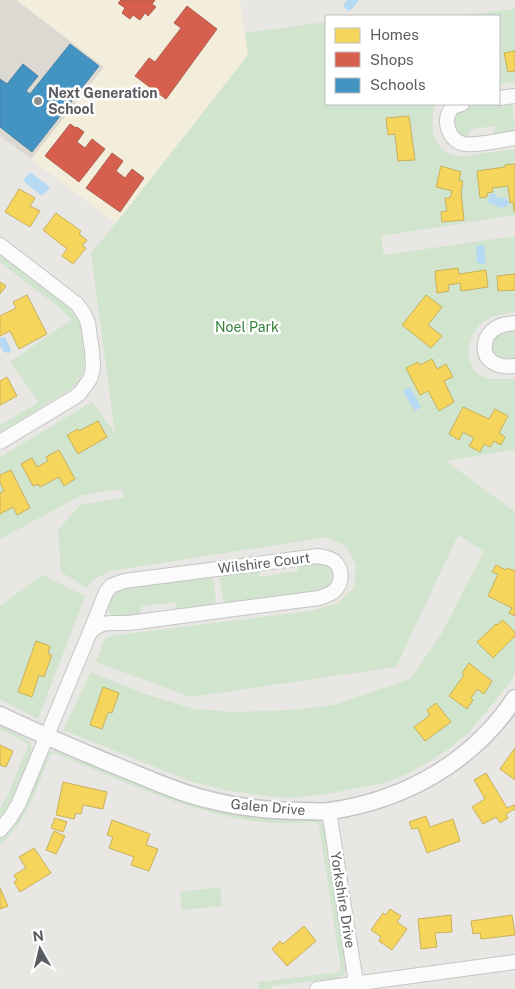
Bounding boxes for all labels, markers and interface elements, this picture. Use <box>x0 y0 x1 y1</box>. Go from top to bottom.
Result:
legend <box>325 15 500 105</box>
text: Homes <box>370 26 419 43</box>
text: Shops <box>370 51 414 68</box>
text: Schools <box>370 76 426 93</box>
place label: Next Generation School <box>48 85 158 117</box>
marker: Next Generation School <box>32 95 44 107</box>
park label: Noel Park <box>215 319 279 335</box>
street label: Wilshire Court <box>217 549 311 577</box>
street label: Galen Drive <box>230 796 306 818</box>
street label: Yorkshire Drive <box>327 851 359 949</box>
north arrow <box>15 924 65 974</box>
text: N <box>32 927 45 945</box>

